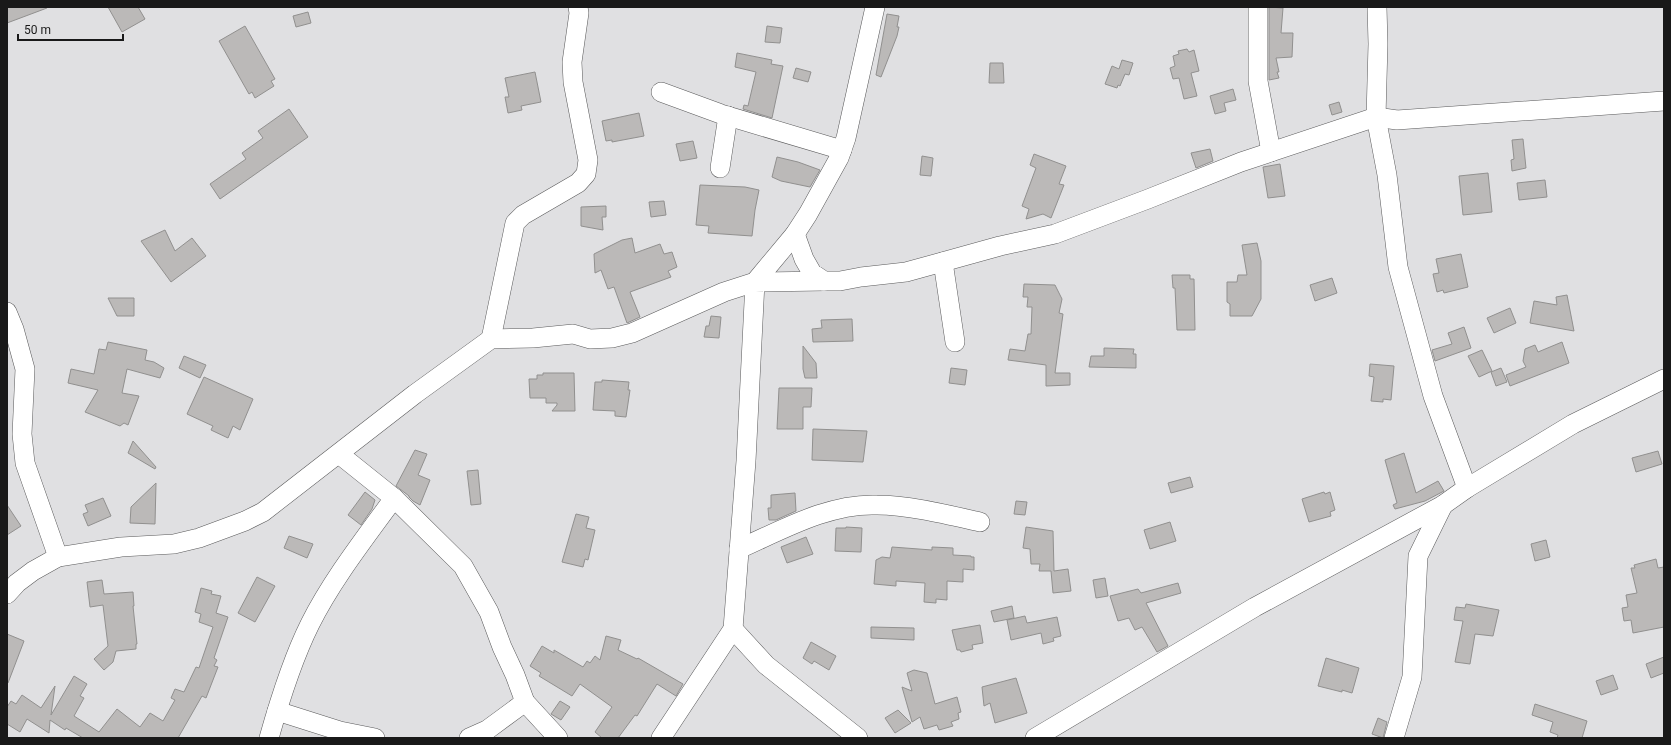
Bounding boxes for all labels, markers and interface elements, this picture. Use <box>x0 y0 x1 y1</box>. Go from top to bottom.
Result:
scale bar <box>18 16 123 42</box>
text: 50 m <box>24 23 51 37</box>

